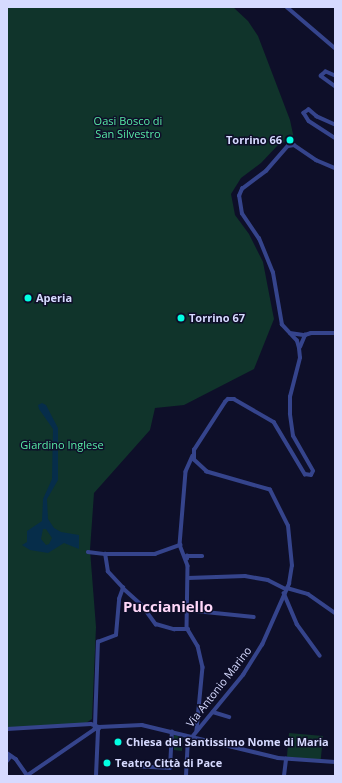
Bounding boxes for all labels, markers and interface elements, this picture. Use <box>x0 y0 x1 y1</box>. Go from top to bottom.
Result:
park label: Oasi Bosco di San Silvestro <box>94 115 162 141</box>
place label: Torrino 66 <box>226 133 282 147</box>
marker: Torrino 66 <box>285 135 295 145</box>
place label: Aperia <box>36 291 72 305</box>
marker: Aperia <box>23 293 33 303</box>
place label: Torrino 67 <box>189 311 245 325</box>
marker: Torrino 67 <box>176 313 186 323</box>
park label: Giardino Inglese <box>20 438 104 452</box>
district label: Puccianiello <box>123 598 213 616</box>
street label: Via Antonio Marino <box>184 644 254 730</box>
place label: Chiesa del Santissimo Nome di Maria <box>126 735 329 749</box>
marker: Chiesa del Santissimo Nome di Maria <box>113 737 123 747</box>
place label: Teatro Città di Pace <box>115 756 222 770</box>
marker: Teatro Città di Pace <box>102 758 112 768</box>

